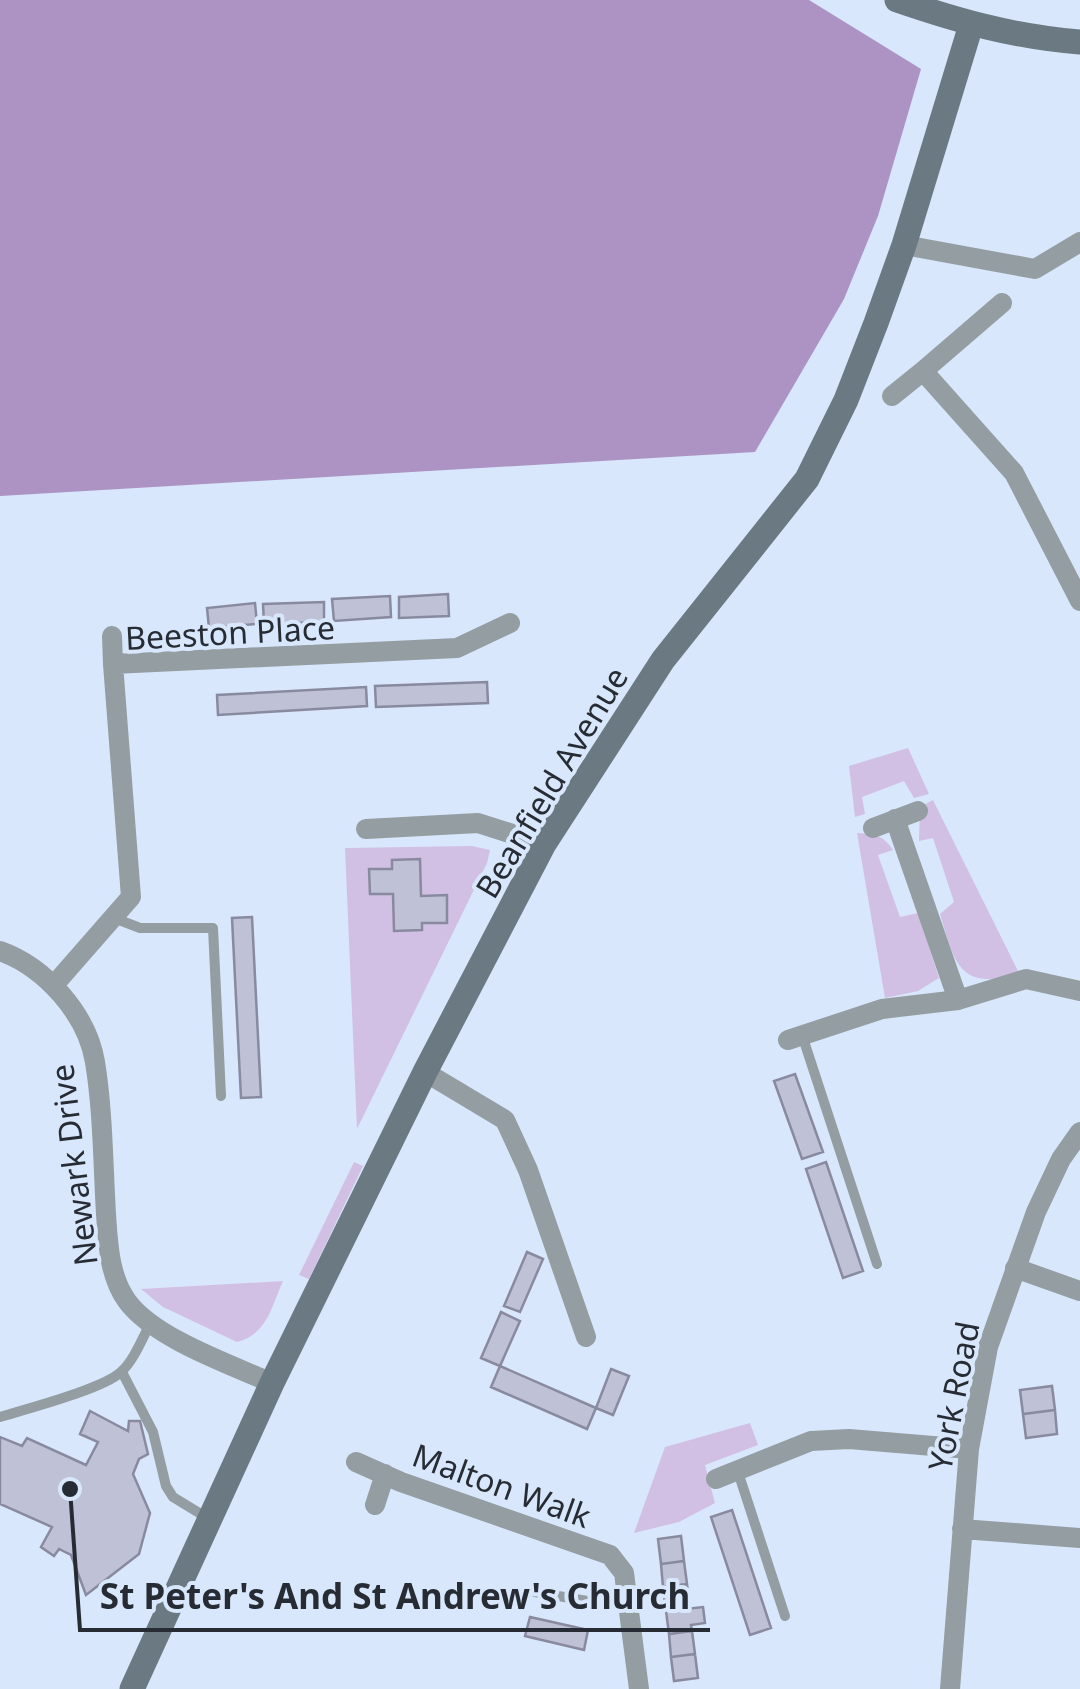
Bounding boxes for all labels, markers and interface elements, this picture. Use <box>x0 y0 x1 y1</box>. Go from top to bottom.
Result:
street label: Beeston Place <box>124 605 336 659</box>
street label: Beanfield Avenue <box>465 658 637 906</box>
street label: Newark Drive <box>39 1062 107 1268</box>
street label: York Road <box>917 1318 989 1474</box>
street label: Malton Walk <box>407 1433 597 1537</box>
callout: St Peter's And St Andrew's Church <box>80 1565 710 1630</box>
text: St Peter's And St Andrew's Church <box>100 1572 690 1619</box>

